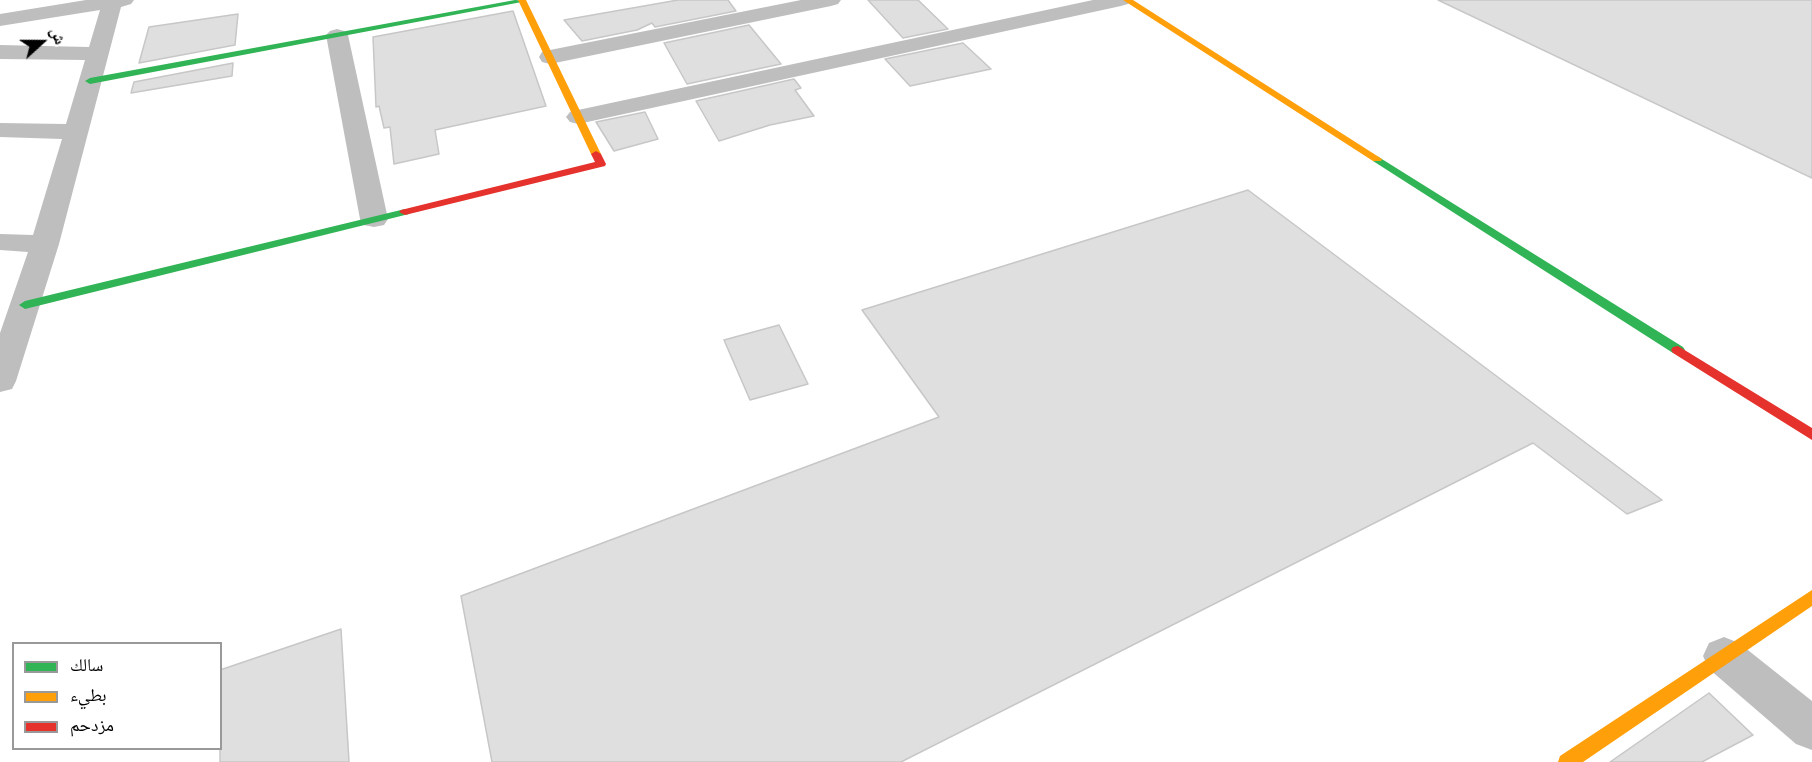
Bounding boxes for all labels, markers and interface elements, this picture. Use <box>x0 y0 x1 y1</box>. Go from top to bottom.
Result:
north arrow <box>12 12 72 72</box>
text: ش <box>46 24 71 47</box>
legend <box>12 642 222 750</box>
text: سالك <box>70 653 103 676</box>
text: بطيء <box>70 683 107 706</box>
text: مزدحم <box>70 713 114 736</box>

